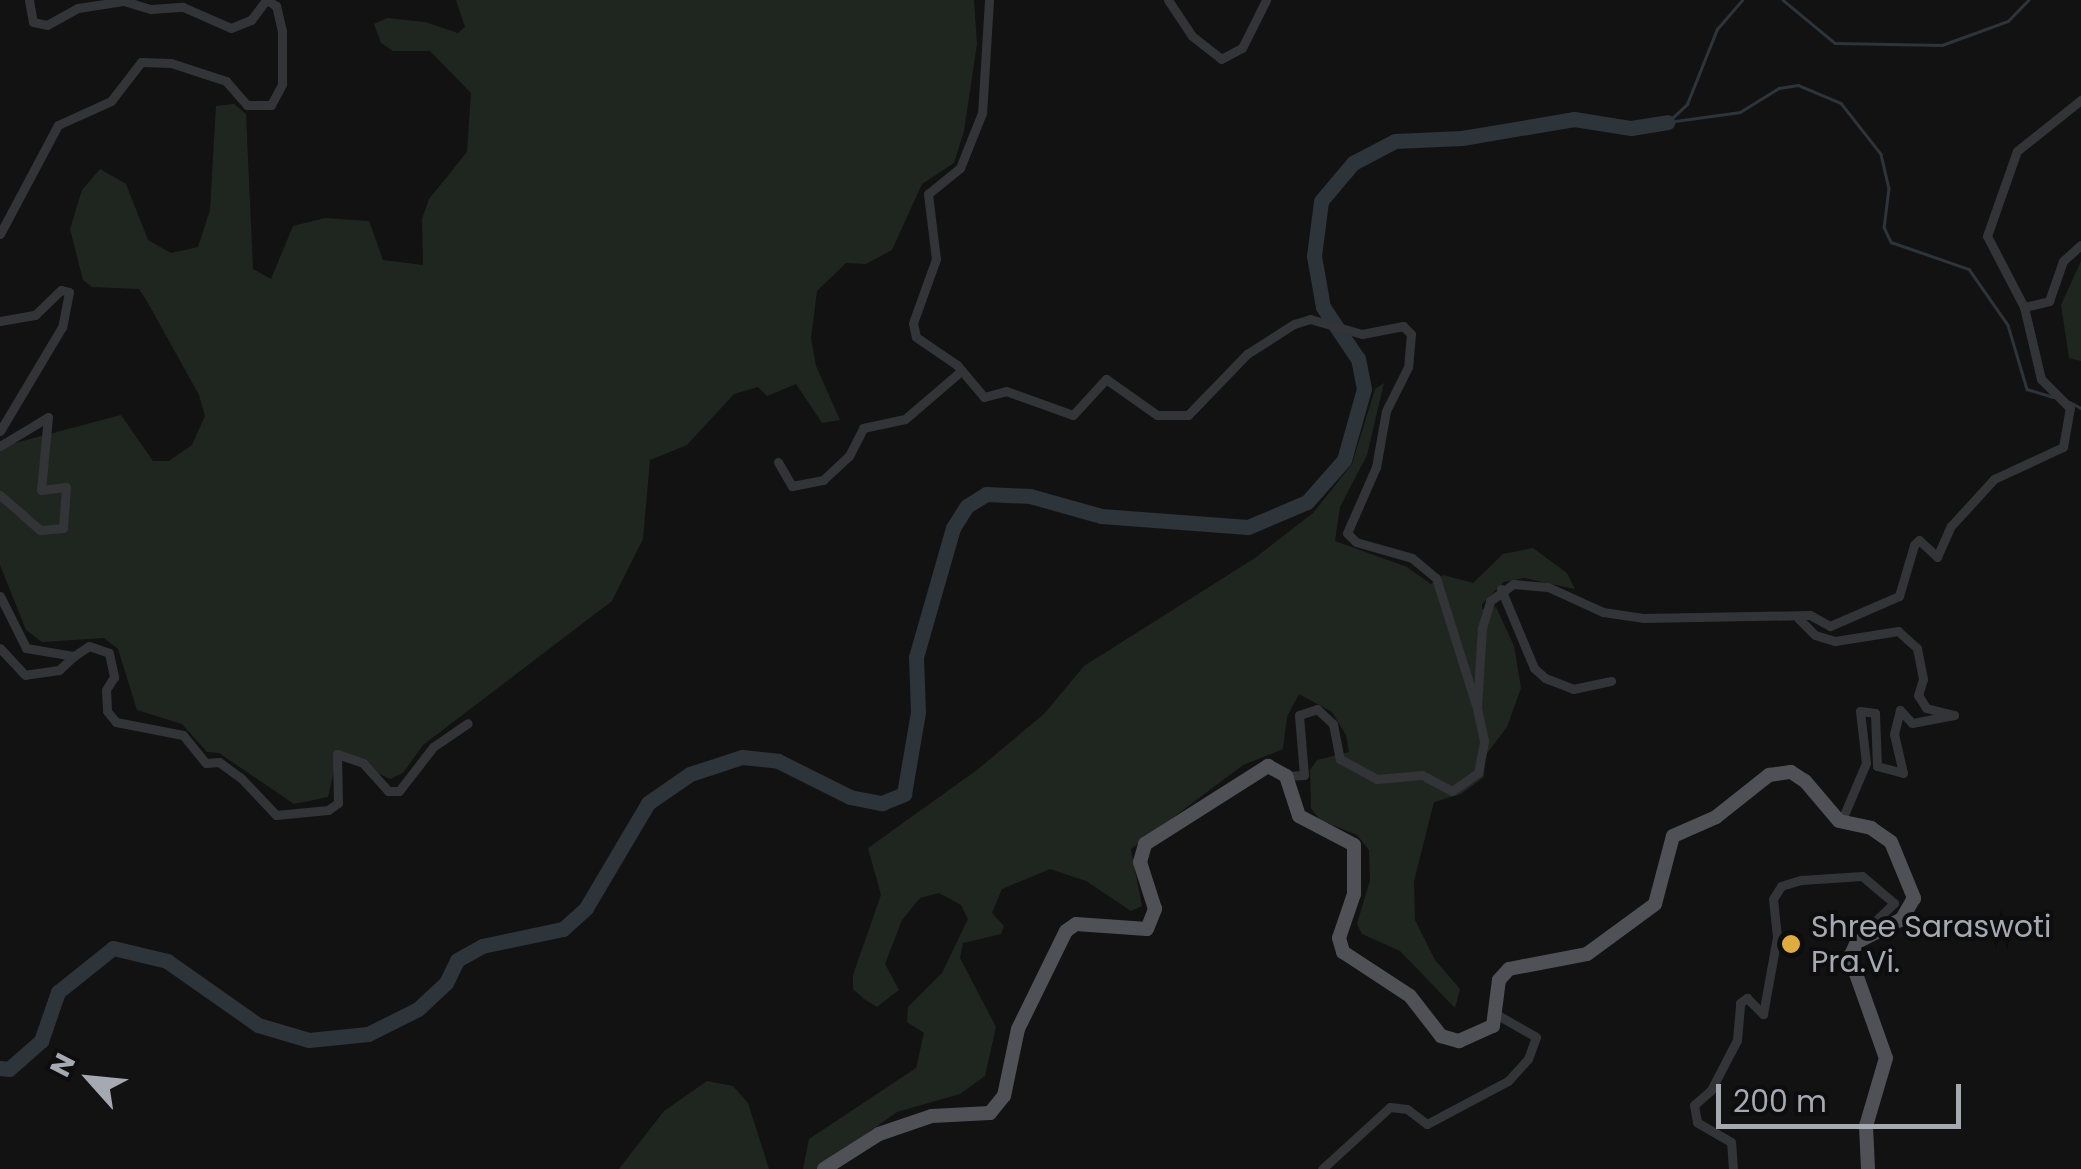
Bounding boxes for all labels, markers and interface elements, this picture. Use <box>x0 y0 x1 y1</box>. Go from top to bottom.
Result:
place label: Shree Saraswoti Pra.Vi. <box>1811 909 2051 980</box>
marker: Shree Saraswoti Pra.Vi. <box>1780 933 1802 955</box>
north arrow <box>40 1029 140 1129</box>
text: N <box>41 1047 85 1083</box>
scale bar <box>1721 1064 1966 1126</box>
text: 200 m <box>1733 1080 1827 1123</box>

